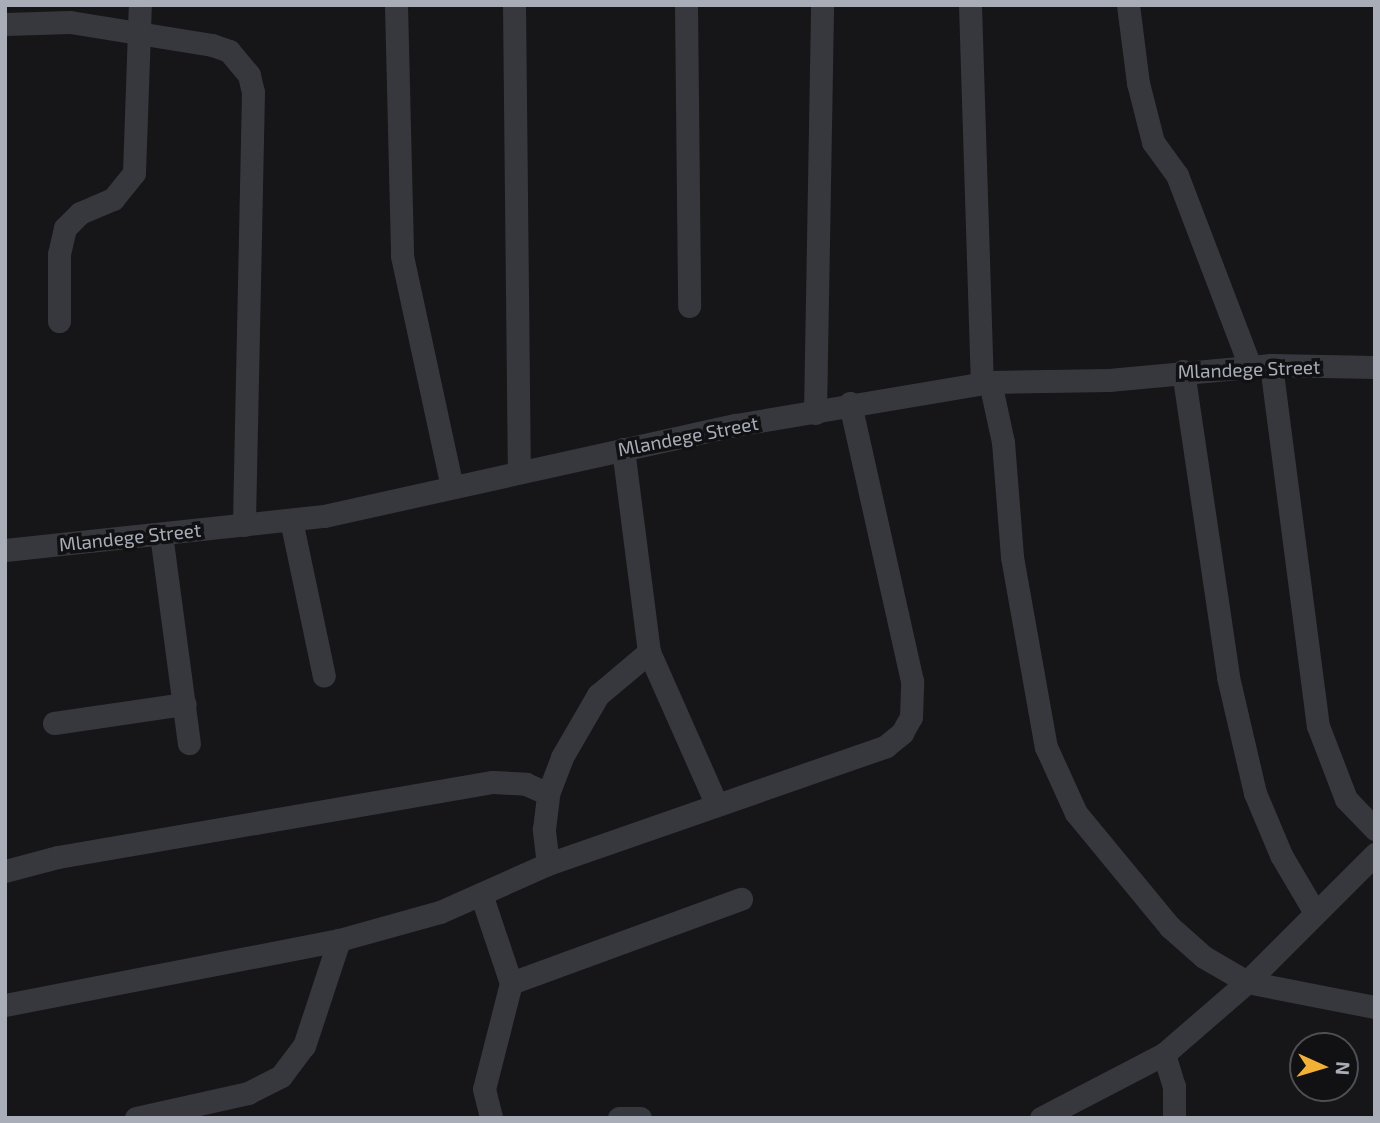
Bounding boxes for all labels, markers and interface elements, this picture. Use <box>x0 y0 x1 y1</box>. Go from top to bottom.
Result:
street label: Mlandege Street <box>1177 355 1321 383</box>
street label: Mlandege Street <box>616 411 760 461</box>
street label: Mlandege Street <box>58 518 202 556</box>
north arrow <box>1289 1032 1359 1102</box>
text: N <box>1332 1061 1355 1076</box>

